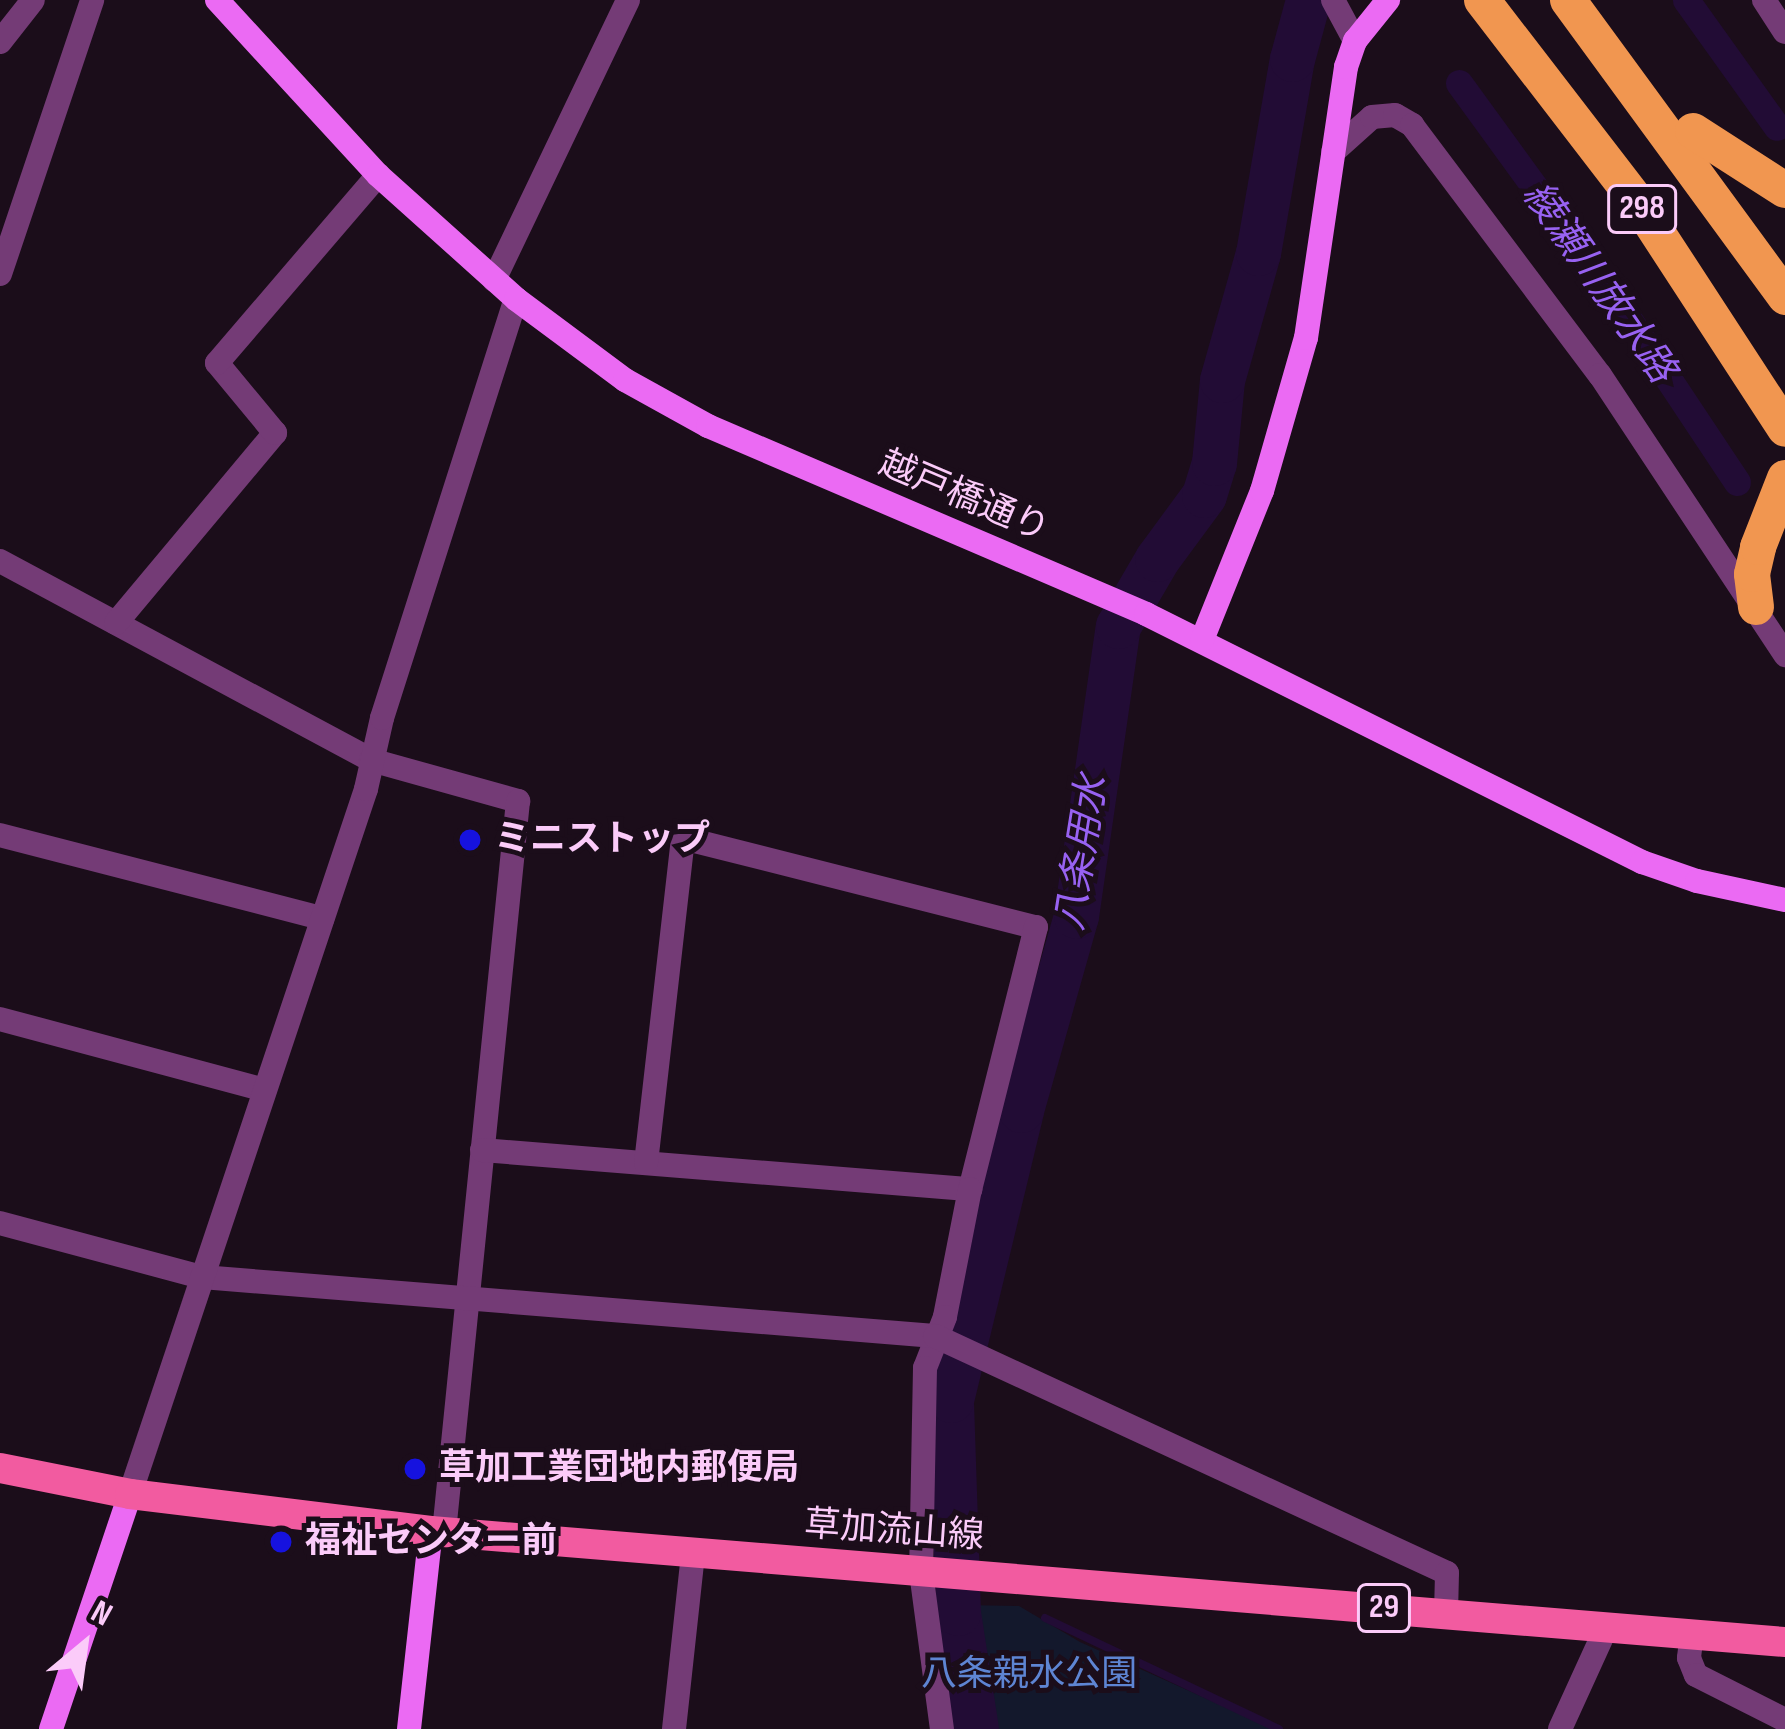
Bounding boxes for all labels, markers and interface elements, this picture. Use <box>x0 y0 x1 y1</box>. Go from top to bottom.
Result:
water label: 綾瀬川放水路 <box>1512 174 1684 392</box>
road number: 298 <box>1606 182 1678 236</box>
street label: 越戸橋通り <box>873 442 1055 552</box>
water label: 八条用水 <box>1048 772 1118 934</box>
place label: ミニストップ <box>494 818 710 862</box>
marker: ミニストップ <box>457 827 483 853</box>
place label: 草加工業団地内郵便局 <box>439 1447 799 1491</box>
marker: 草加工業団地内郵便局 <box>402 1456 428 1482</box>
street label: 草加流山線 <box>803 1503 985 1559</box>
place label: 福祉センター前 <box>305 1520 557 1564</box>
marker: 福祉センター前 <box>268 1529 294 1555</box>
road number: 29 <box>1354 1581 1414 1635</box>
north arrow <box>24 1585 144 1705</box>
text: N <box>84 1592 119 1635</box>
park label: 八条親水公園 <box>921 1653 1137 1697</box>

